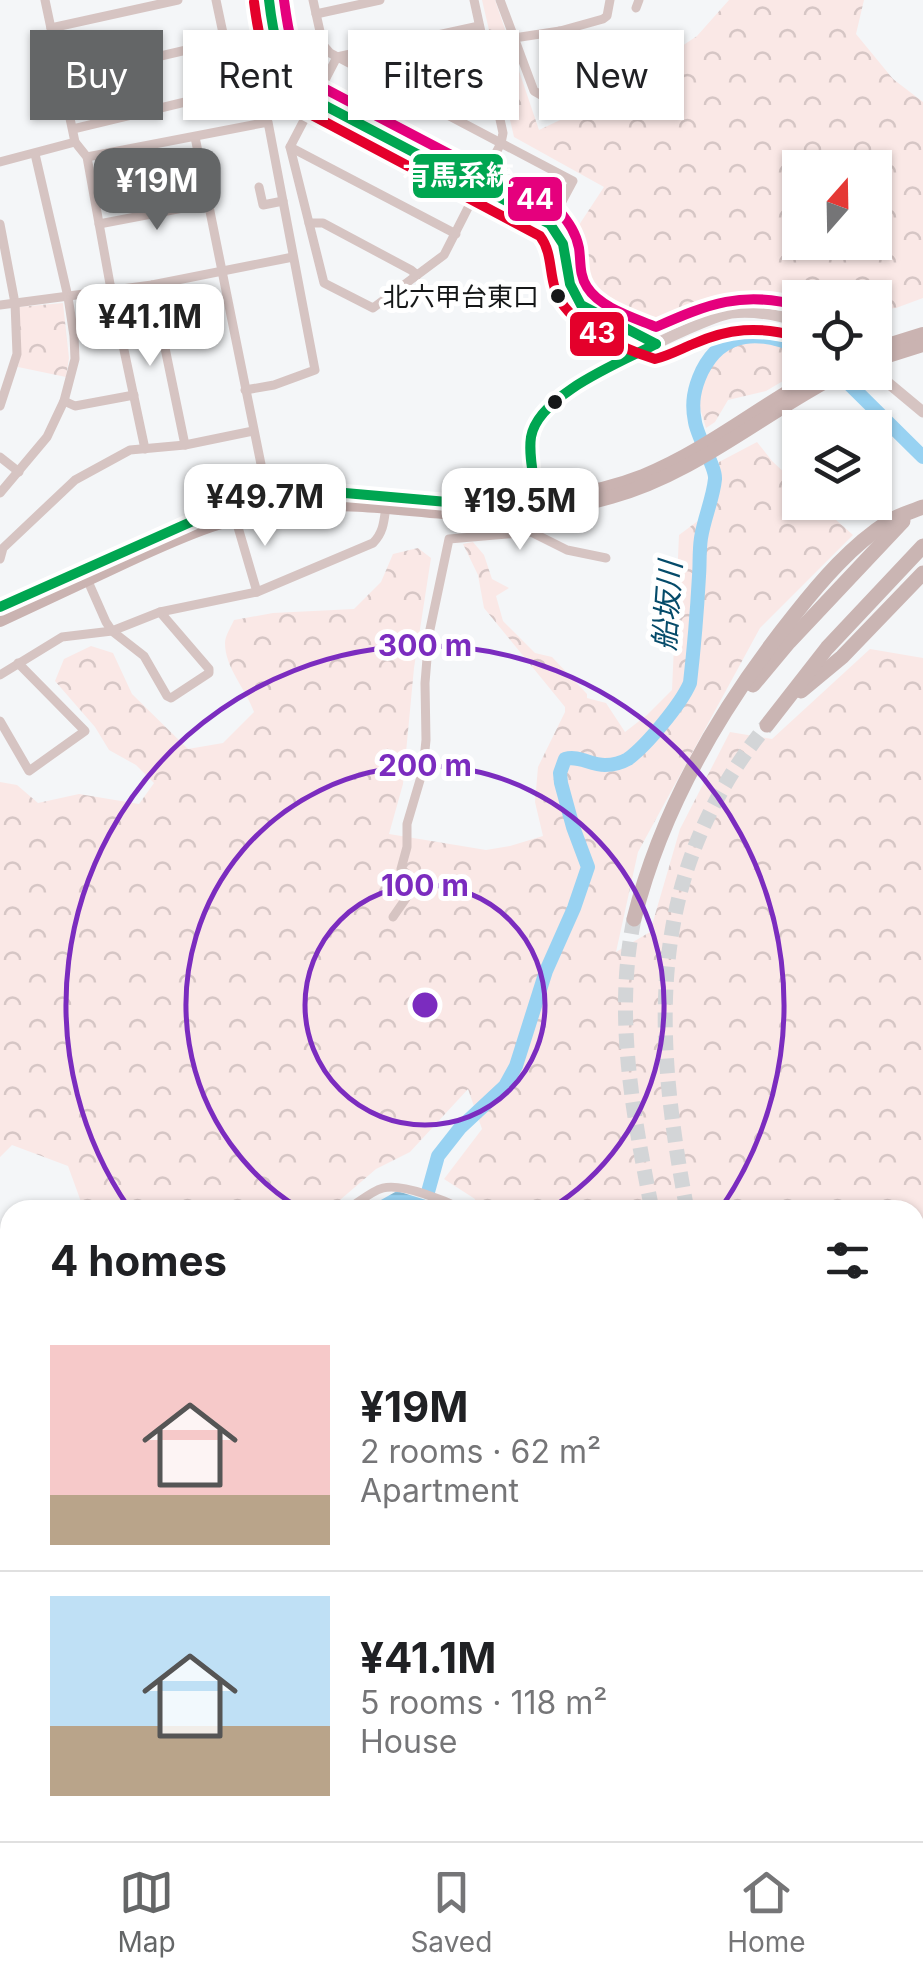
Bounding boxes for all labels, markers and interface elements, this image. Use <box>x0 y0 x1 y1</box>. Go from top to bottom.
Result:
chip: Buy <box>30 30 163 120</box>
chip: Rent <box>183 30 328 120</box>
chip: Filters <box>348 30 519 120</box>
chip: New <box>539 30 684 120</box>
pin: ¥19M <box>98 148 216 233</box>
north arrow <box>782 150 892 260</box>
map controls <box>782 150 892 520</box>
line badge: 有馬系統 <box>411 152 505 200</box>
text: 有馬系統 <box>402 158 514 192</box>
text: ¥19M <box>116 161 198 200</box>
line badge: 44 <box>506 175 564 223</box>
text: 44 <box>516 182 554 216</box>
button: locate <box>782 280 892 390</box>
place label: 北六甲台東口 <box>383 281 539 312</box>
pin: ¥41.1M <box>69 284 231 369</box>
marker: 北六甲台東口 <box>548 286 568 306</box>
text: ¥41.1M <box>98 297 202 336</box>
line badge: 43 <box>568 310 626 358</box>
text: 43 <box>578 316 616 350</box>
unlabelled marker <box>545 392 565 412</box>
button: layers <box>782 410 892 520</box>
pin: ¥49.7M <box>184 464 346 549</box>
pin: ¥19.5M <box>439 468 601 553</box>
text: ¥49.7M <box>206 477 324 516</box>
text: ¥19.5M <box>464 481 576 520</box>
water label: 船坂川 <box>646 557 688 652</box>
text: 300 m <box>378 627 472 663</box>
text: 200 m <box>378 747 472 783</box>
text: 100 m <box>381 867 469 903</box>
centre of rings <box>407 987 443 1023</box>
icon: filters <box>820 1233 875 1288</box>
text: 4 homes <box>50 1235 227 1286</box>
text: ¥19M <box>360 1381 468 1432</box>
icon: home <box>130 1385 250 1505</box>
text: 2 rooms · 62 m² <box>360 1432 601 1471</box>
text: Apartment <box>360 1471 519 1510</box>
text: ¥41.1M <box>360 1632 496 1683</box>
icon: home <box>130 1636 250 1756</box>
text: 5 rooms · 118 m² <box>360 1683 607 1722</box>
text: House <box>360 1722 457 1761</box>
tab: Map <box>117 1865 176 1959</box>
tab: Saved <box>410 1865 492 1959</box>
tab: Home <box>727 1865 806 1959</box>

